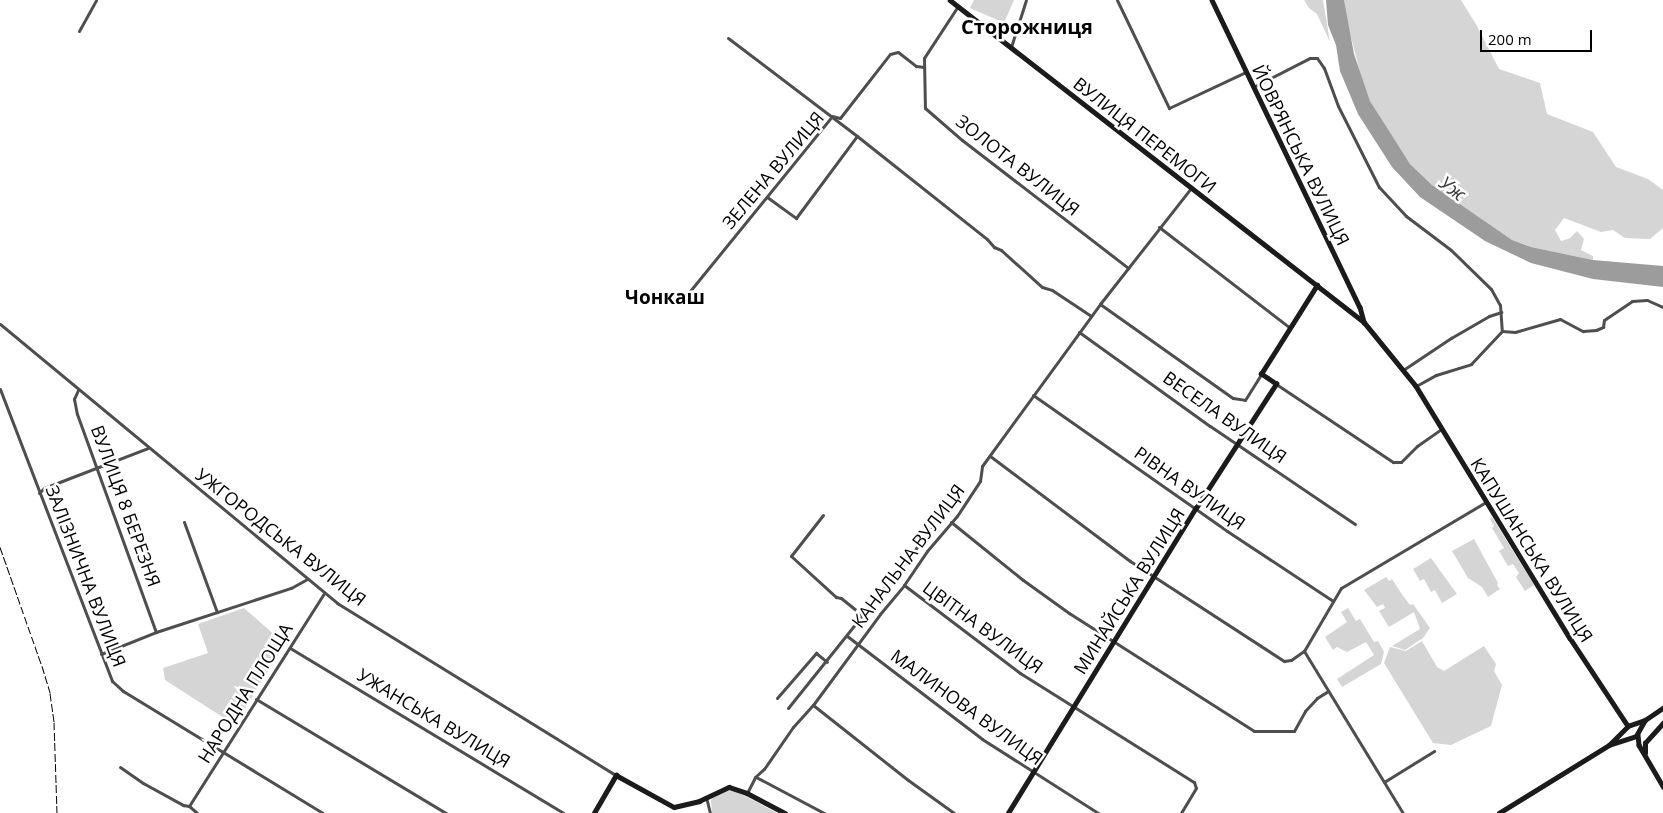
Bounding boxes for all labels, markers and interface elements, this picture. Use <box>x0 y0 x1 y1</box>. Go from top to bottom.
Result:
district label: Сторожниця <box>961 14 1093 38</box>
scale bar <box>1483 20 1596 52</box>
text: 200 m <box>1488 29 1532 49</box>
street label: ЙОВРЯНСЬКА ВУЛИЦЯ <box>1248 61 1354 249</box>
street label: ВУЛИЦЯ ПЕРЕМОГИ <box>1069 72 1221 198</box>
street label: ЗЕЛЕНА ВУЛИЦЯ <box>718 107 828 233</box>
street label: ЗОЛОТА ВУЛИЦЯ <box>952 110 1084 220</box>
water label: Уж <box>1435 172 1469 206</box>
district label: Чонкаш <box>625 287 705 309</box>
street label: ВЕСЕЛА ВУЛИЦЯ <box>1159 366 1291 468</box>
street label: ВУЛИЦЯ 8 БЕРЕЗНЯ <box>87 422 165 590</box>
street label: РІВНА ВУЛИЦЯ <box>1130 442 1250 534</box>
street label: КАПУШАНСЬКА ВУЛИЦЯ <box>1466 454 1598 646</box>
street label: УЖГОРОДСЬКА ВУЛИЦЯ <box>192 464 370 610</box>
street label: КАНАЛЬНА ВУЛИЦЯ <box>847 480 969 632</box>
street label: ЗАЛІЗНИЧНА ВУЛИЦЯ <box>41 482 131 670</box>
street label: МИНАЙСЬКА ВУЛИЦЯ <box>1069 504 1189 678</box>
street label: ЦВІТНА ВУЛИЦЯ <box>919 576 1047 678</box>
street label: НАРОДНА ПЛОЩА <box>193 619 297 767</box>
street label: МАЛИНОВА ВУЛИЦЯ <box>887 645 1047 769</box>
street label: УЖАНСЬКА ВУЛИЦЯ <box>354 664 514 772</box>

